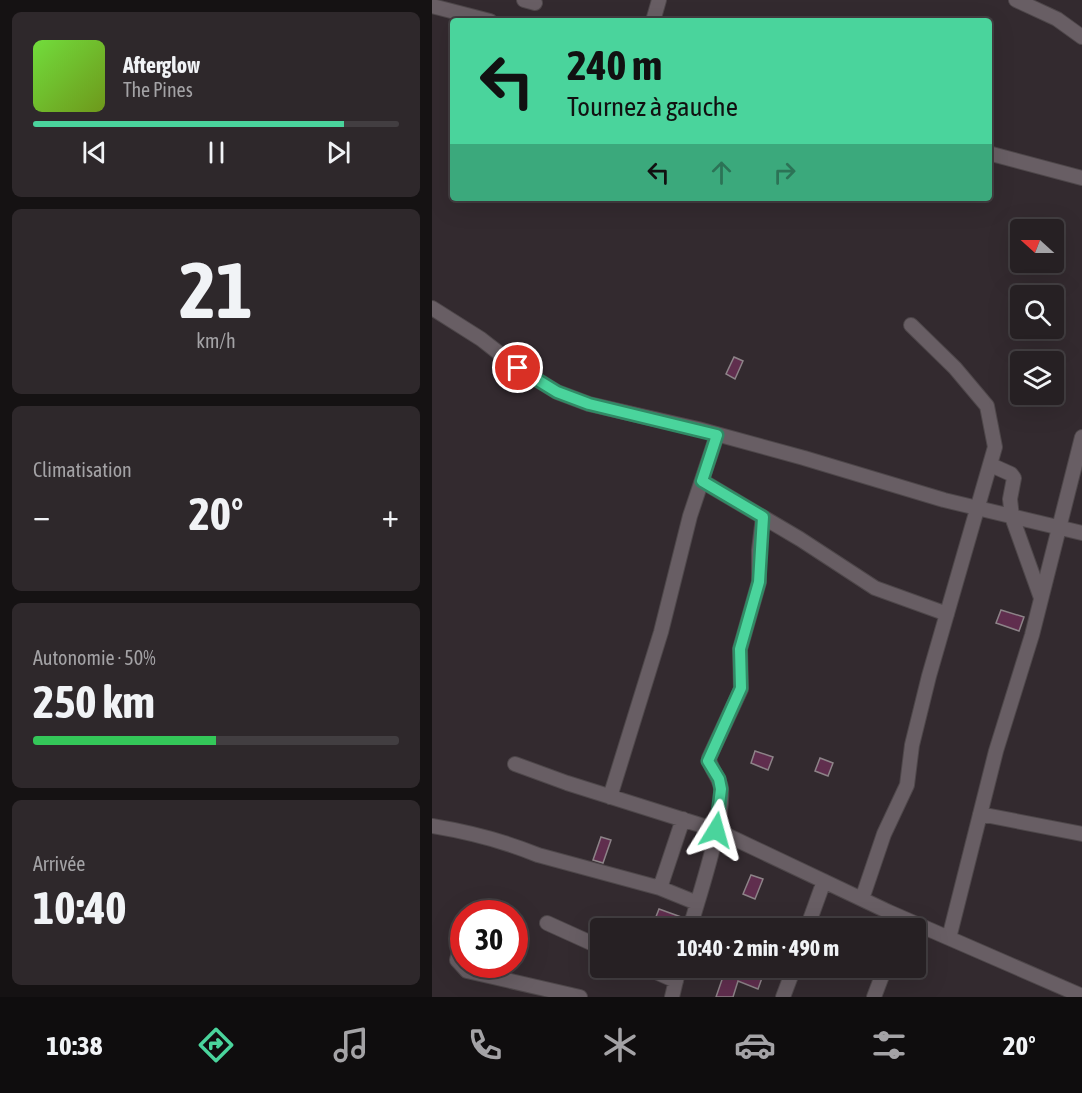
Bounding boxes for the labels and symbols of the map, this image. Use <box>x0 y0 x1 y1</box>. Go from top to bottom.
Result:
north arrow <box>1010 219 1064 273</box>
pin <box>492 342 543 393</box>
position arrow <box>684 798 748 862</box>
speed limit sign: 30 <box>450 900 528 978</box>

